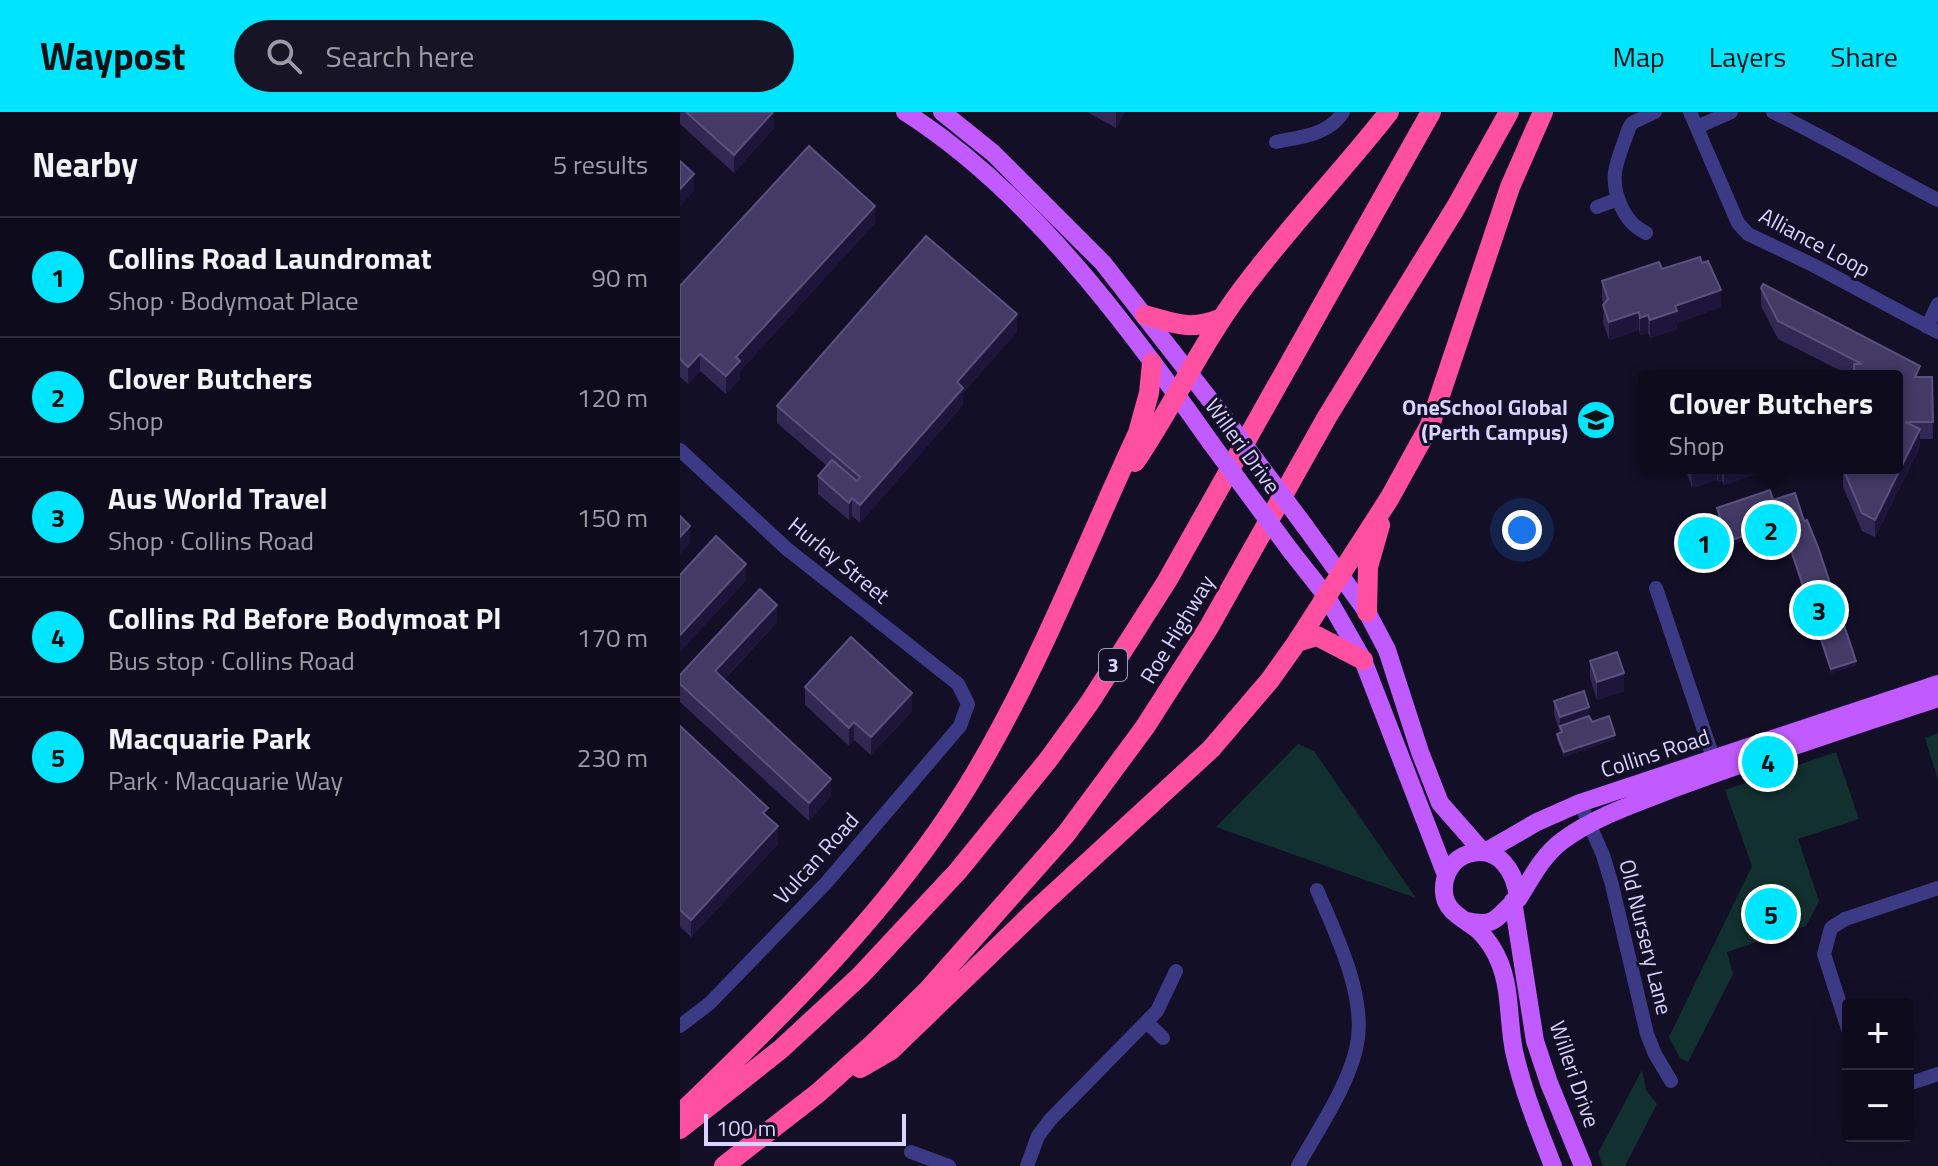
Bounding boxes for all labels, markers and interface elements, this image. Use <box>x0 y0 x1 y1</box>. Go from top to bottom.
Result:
search box <box>234 20 794 92</box>
text: Waypost <box>40 27 186 85</box>
text: Search here <box>326 33 474 79</box>
icon: search <box>262 34 306 78</box>
text: Map <box>1612 35 1665 78</box>
text: Layers <box>1709 35 1786 78</box>
text: Share <box>1830 35 1898 78</box>
text: Nearby <box>32 138 138 190</box>
text: 5 results <box>553 145 648 184</box>
street label: Alliance Loop <box>1753 198 1877 286</box>
text: Collins Road Laundromat <box>108 235 432 281</box>
text: 1 <box>51 258 65 297</box>
text: 90 m <box>591 258 648 297</box>
text: Shop · Bodymoat Place <box>108 281 359 320</box>
text: Clover Butchers <box>108 355 312 401</box>
popup <box>1639 370 1903 474</box>
text: 2 <box>51 378 65 417</box>
text: 120 m <box>577 378 648 417</box>
text: Clover Butchers <box>1669 380 1873 426</box>
place label: OneSchool Global (Perth Campus) <box>1402 390 1568 449</box>
street label: Willeri Drive <box>1197 391 1289 501</box>
school or university icon: OneSchool Global (Perth Campus) <box>1575 399 1617 441</box>
text: Shop <box>108 401 163 440</box>
text: Shop <box>1669 426 1724 465</box>
text: Aus World Travel <box>108 475 328 521</box>
text: 3 <box>51 498 65 537</box>
text: 150 m <box>577 498 648 537</box>
pin: 2 <box>1745 500 1797 560</box>
street label: Hurley Street <box>781 508 897 612</box>
your location <box>1502 510 1542 550</box>
pin: 1 <box>1678 513 1730 573</box>
text: Shop · Collins Road <box>108 521 314 560</box>
street label: Roe Highway <box>1131 568 1223 690</box>
pin: 3 <box>1793 580 1845 640</box>
text: Collins Rd Before Bodymoat Pl <box>108 595 501 641</box>
text: 4 <box>51 618 65 657</box>
text: 170 m <box>577 618 648 657</box>
text: Bus stop · Collins Road <box>108 641 355 680</box>
road number: 3 <box>1099 649 1127 681</box>
text: Macquarie Park <box>108 715 311 761</box>
street label: Collins Road <box>1596 719 1714 787</box>
pin: 4 <box>1742 732 1794 792</box>
text: 5 <box>51 738 65 777</box>
text: 230 m <box>577 738 648 777</box>
text: Park · Macquarie Way <box>108 761 343 800</box>
street label: Vulcan Road <box>765 804 867 912</box>
street label: Old Nursery Lane <box>1610 856 1682 1018</box>
pin: 5 <box>1745 884 1797 944</box>
map controls <box>1842 998 1914 1142</box>
button: + <box>1842 998 1914 1070</box>
street label: Willeri Drive <box>1541 1016 1609 1132</box>
button: − <box>1842 1070 1914 1142</box>
scale bar <box>704 1110 906 1146</box>
text: 100 m <box>716 1111 776 1145</box>

